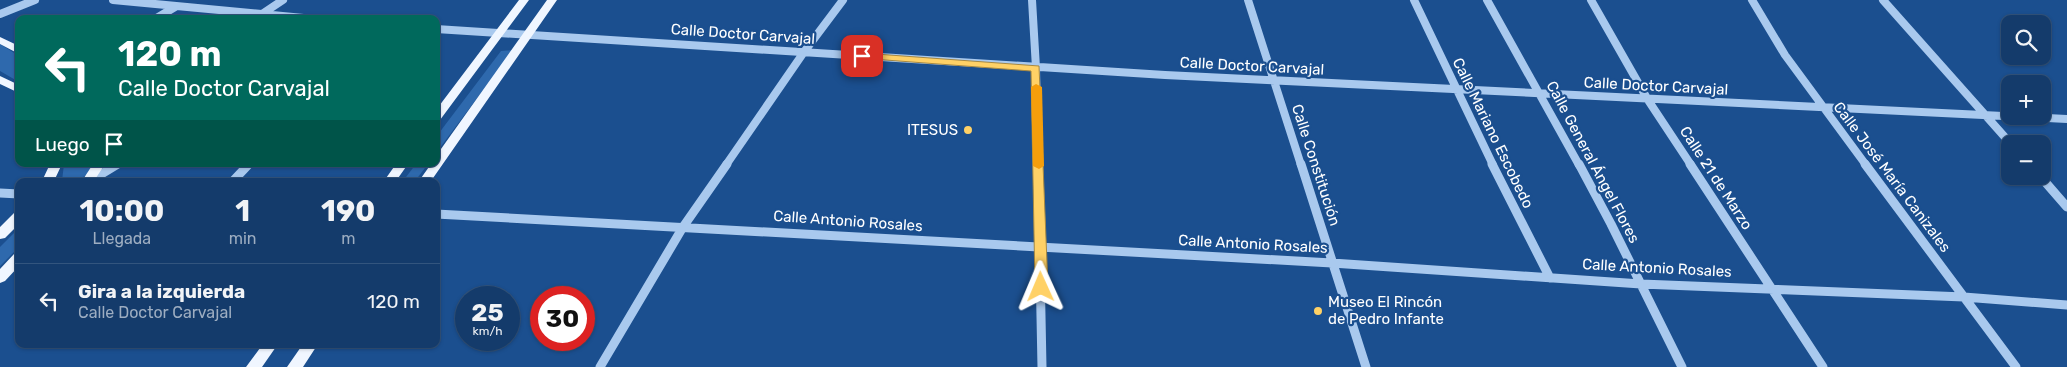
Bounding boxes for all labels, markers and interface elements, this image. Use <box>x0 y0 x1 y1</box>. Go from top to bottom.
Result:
map controls <box>2001 15 2051 185</box>
button: search <box>2001 15 2051 65</box>
street label: Calle Doctor Carvajal <box>670 20 816 48</box>
text: 120 m <box>118 33 221 75</box>
icon: left <box>35 35 100 100</box>
pin <box>841 35 883 77</box>
icon: arrive <box>848 42 876 70</box>
street label: Calle Doctor Carvajal <box>1179 53 1325 79</box>
street label: Calle Mariano Escobedo <box>1449 55 1537 211</box>
street label: Calle Doctor Carvajal <box>1583 73 1729 99</box>
text: Calle Doctor Carvajal <box>118 75 330 102</box>
button: + <box>2001 75 2051 125</box>
street label: Calle General Ángel Flores <box>1543 78 1644 246</box>
street label: Calle José María Canizales <box>1830 98 1955 256</box>
street label: Calle Constitución <box>1288 102 1344 228</box>
place label: ITESUS <box>907 121 958 139</box>
street label: Calle 21 de Marzo <box>1676 123 1756 233</box>
marker: ITESUS <box>962 124 974 136</box>
icon: arrive <box>100 130 128 158</box>
text: Luego <box>35 133 90 156</box>
button: − <box>2001 135 2051 185</box>
text: 10:00 <box>79 193 164 229</box>
text: 1 <box>235 193 250 229</box>
text: 190 <box>321 193 376 229</box>
street label: Calle Antonio Rosales <box>773 207 924 235</box>
text: Llegada <box>93 229 151 248</box>
text: min <box>229 229 257 248</box>
text: m <box>341 229 355 248</box>
street label: Calle Antonio Rosales <box>1178 231 1329 257</box>
street label: Calle Antonio Rosales <box>1582 255 1733 281</box>
position arrow <box>1014 260 1066 312</box>
text: Gira a la izquierda <box>78 280 245 303</box>
speed limit sign: 30 <box>530 286 595 351</box>
icon: left <box>35 287 63 315</box>
text: 120 m <box>367 290 420 313</box>
place label: Museo El Rincón de Pedro Infante <box>1328 293 1444 328</box>
text: 25 <box>471 298 504 327</box>
text: Calle Doctor Carvajal <box>78 303 232 322</box>
marker: Museo El Rincón de Pedro Infante <box>1312 305 1324 317</box>
text: km/h <box>473 324 502 338</box>

